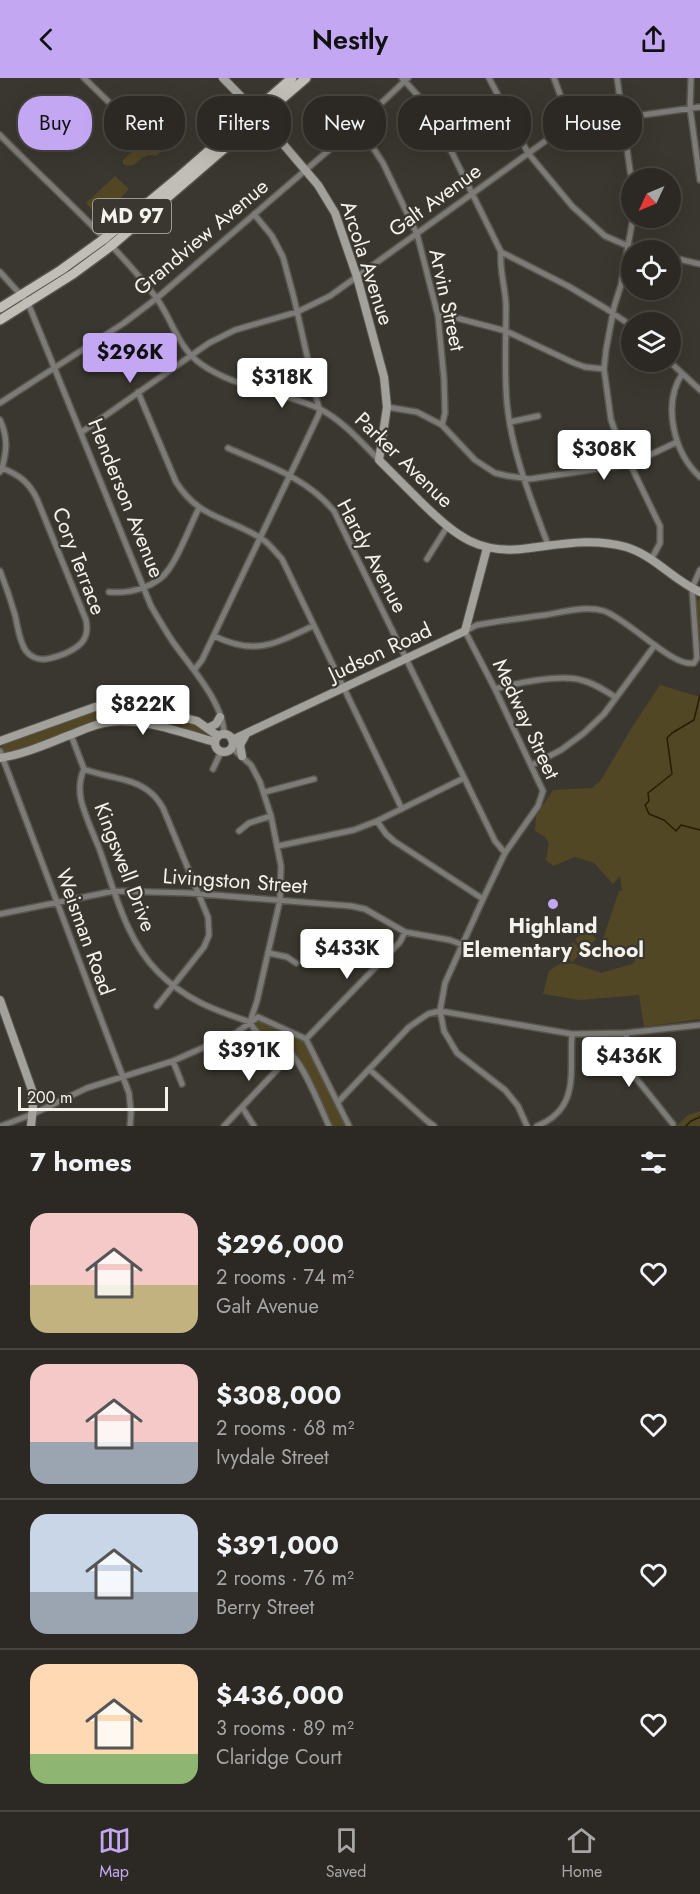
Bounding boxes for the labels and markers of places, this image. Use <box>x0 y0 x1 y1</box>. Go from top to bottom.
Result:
pin: $296K <box>88 333 172 384</box>
pin: $318K <box>240 358 324 409</box>
pin: $308K <box>562 430 646 481</box>
pin: $822K <box>101 685 185 736</box>
marker: Highland Elementary School <box>546 897 560 911</box>
place label: Highland Elementary School <box>462 911 644 965</box>
pin: $433K <box>305 929 389 980</box>
pin: $391K <box>207 1031 291 1082</box>
pin: $436K <box>587 1037 671 1088</box>

